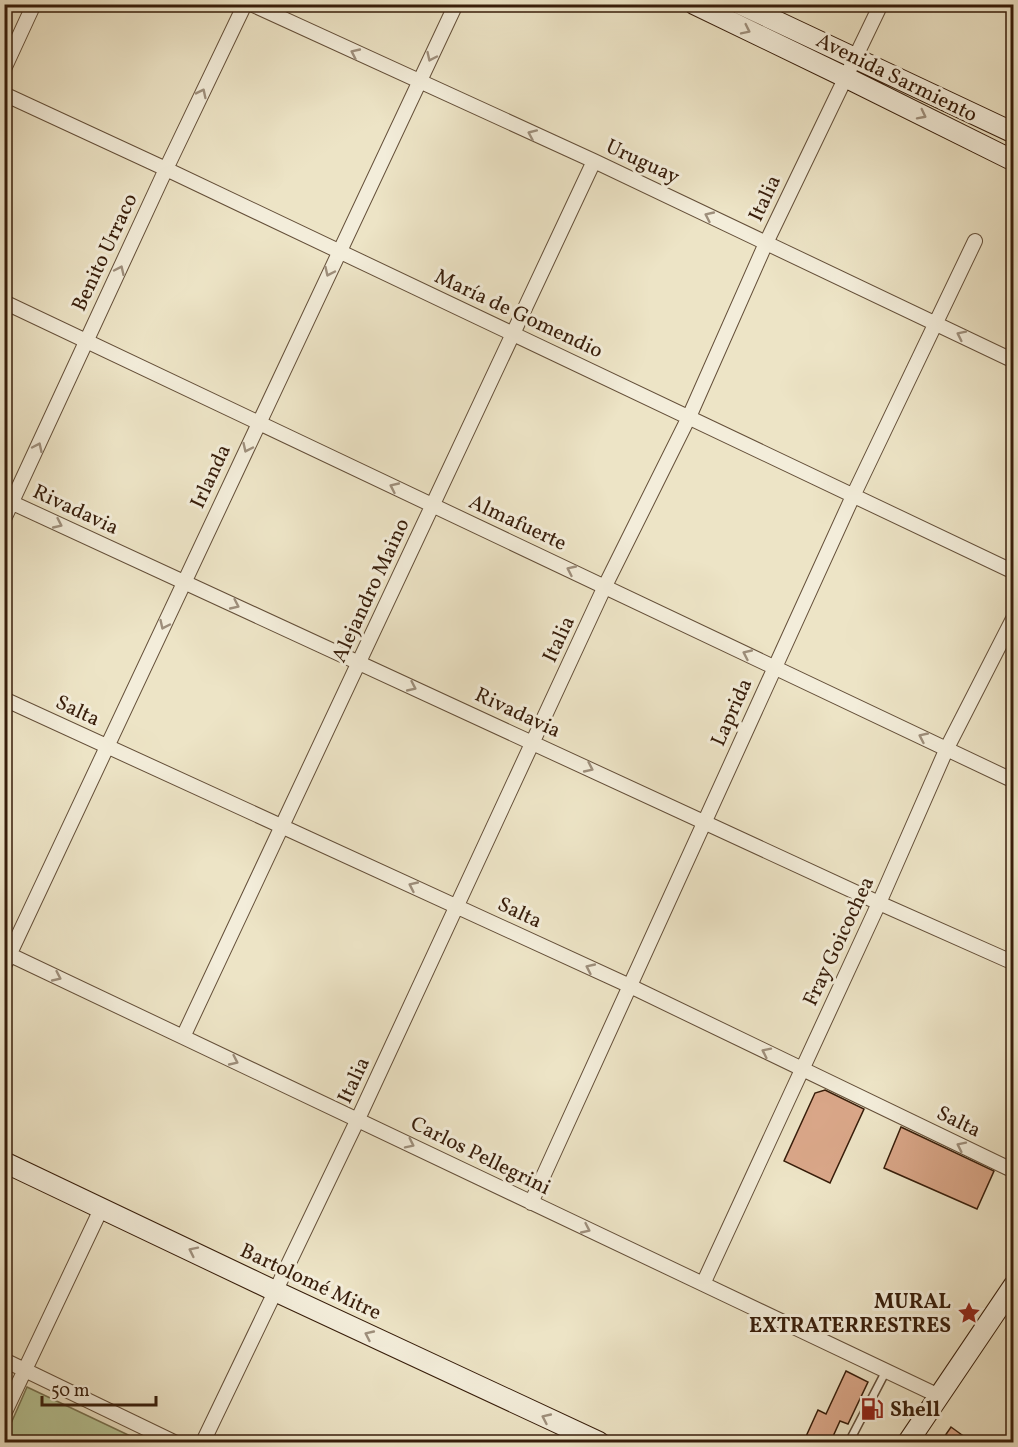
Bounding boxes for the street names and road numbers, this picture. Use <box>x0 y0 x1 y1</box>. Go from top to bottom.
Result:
street label: Avenida Sarmiento <box>811 27 982 130</box>
street label: Uruguay <box>601 133 685 192</box>
street label: Italia <box>742 171 789 227</box>
street label: Benito Urraco <box>65 189 145 316</box>
street label: María de Gomendio <box>429 263 607 366</box>
street label: Irlanda <box>184 440 239 513</box>
street label: Rivadavia <box>28 478 123 543</box>
street label: Almafuerte <box>464 488 571 559</box>
street label: Alejandro Maino <box>325 514 417 667</box>
street label: Italia <box>536 612 583 668</box>
street label: Laprida <box>705 674 760 751</box>
street label: Rivadavia <box>470 681 565 746</box>
street label: Salta <box>50 688 104 734</box>
street label: Fray Goicochea <box>797 872 882 1011</box>
street label: Salta <box>492 890 546 936</box>
street label: Italia <box>331 1053 378 1109</box>
street label: Salta <box>931 1099 985 1146</box>
street label: Carlos Pellegrini <box>405 1110 555 1203</box>
street label: Bartolomé Mitre <box>235 1237 386 1328</box>

